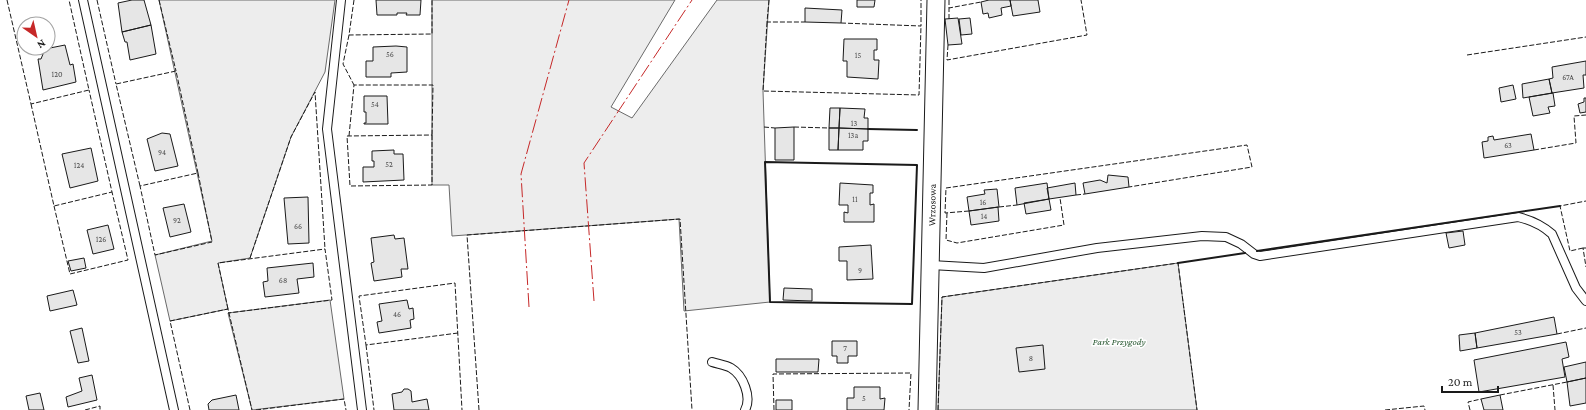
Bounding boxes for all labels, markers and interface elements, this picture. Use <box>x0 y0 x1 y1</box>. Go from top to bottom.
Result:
north arrow <box>16 16 56 56</box>
text: N <box>35 37 48 52</box>
house number: 56 <box>386 50 394 59</box>
house number: 15 <box>855 51 861 60</box>
house number: 120 <box>52 70 63 79</box>
house number: 67A <box>1562 73 1574 82</box>
house number: 54 <box>371 100 379 109</box>
house number: 13 <box>851 119 857 128</box>
house number: 13a <box>848 131 858 140</box>
house number: 63 <box>1504 141 1512 150</box>
house number: 94 <box>158 148 166 157</box>
house number: 52 <box>385 160 393 169</box>
house number: 124 <box>74 161 84 170</box>
street label: Wrzosowa <box>926 183 938 226</box>
house number: 11 <box>852 195 858 204</box>
house number: 16 <box>980 198 986 207</box>
house number: 14 <box>981 212 987 221</box>
house number: 92 <box>173 216 181 225</box>
house number: 66 <box>294 222 302 231</box>
house number: 126 <box>96 235 106 244</box>
house number: 9 <box>858 266 862 275</box>
house number: 68 <box>279 276 287 285</box>
house number: 46 <box>393 310 401 319</box>
house number: 53 <box>1514 328 1522 337</box>
park label: Park Przygody <box>1092 336 1146 347</box>
house number: 7 <box>843 344 847 353</box>
house number: 8 <box>1029 354 1033 363</box>
scale bar <box>1442 368 1498 394</box>
text: 20 m <box>1448 375 1473 389</box>
house number: 5 <box>862 394 866 403</box>

